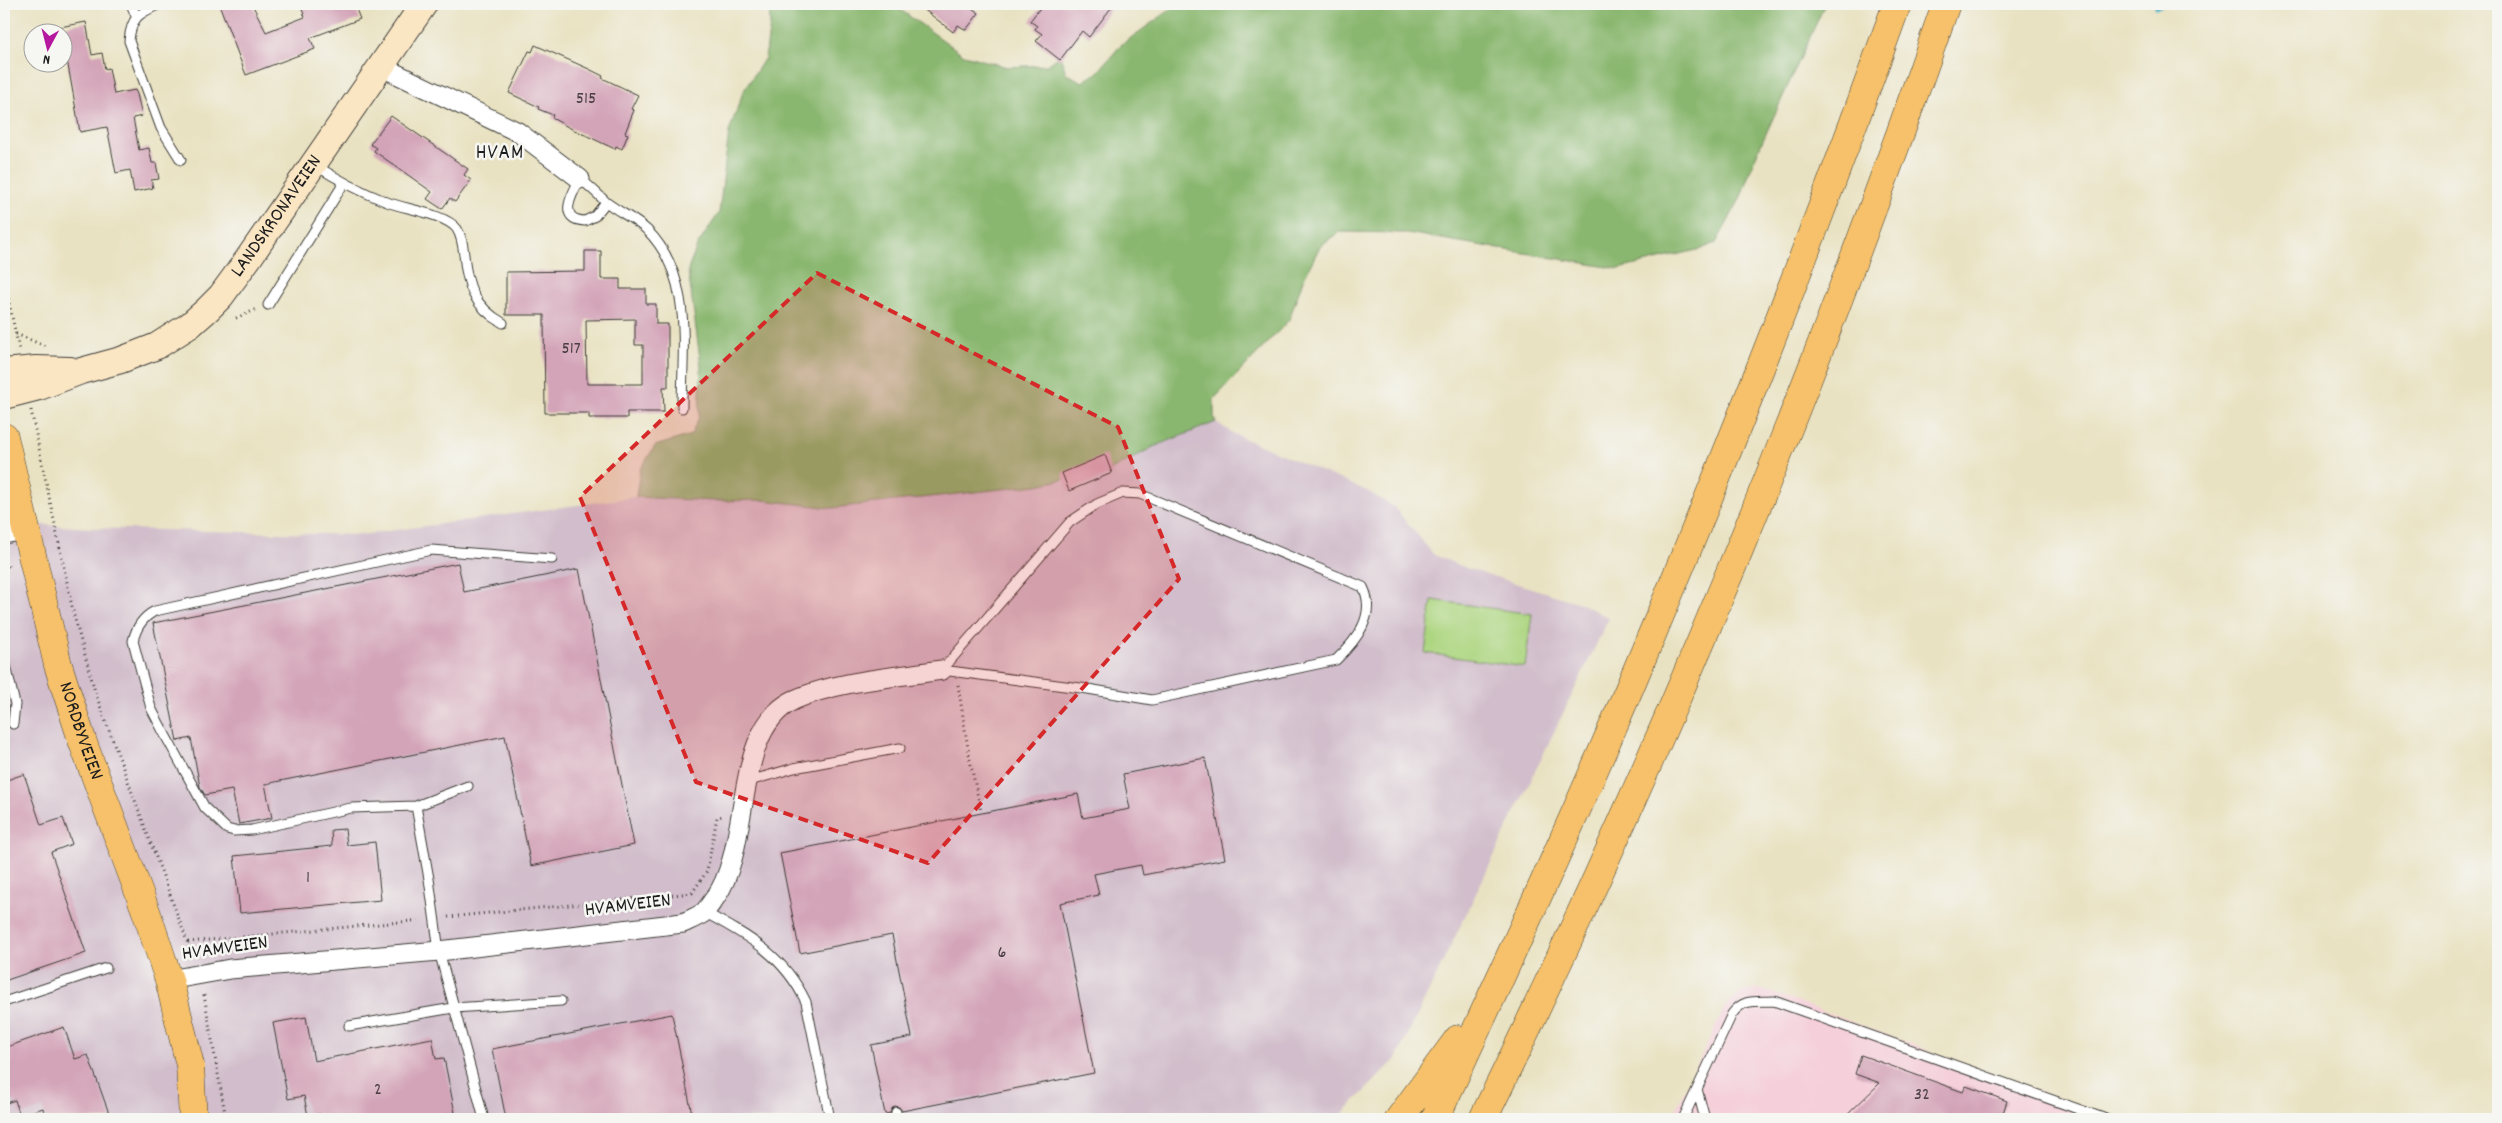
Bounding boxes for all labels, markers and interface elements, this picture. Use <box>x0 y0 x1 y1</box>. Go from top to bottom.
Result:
north arrow <box>22 22 72 72</box>
text: N <box>42 49 51 69</box>
house number: 515 <box>576 87 596 112</box>
district label: HVAM <box>476 139 524 169</box>
street label: LANDSKRONAVEIEN <box>225 150 329 284</box>
house number: 517 <box>561 337 581 362</box>
street label: NORDBYVEIEN <box>50 678 110 784</box>
house number: 1 <box>306 866 310 891</box>
street label: HVAMVEIEN <box>583 887 673 925</box>
street label: HVAMVEIEN <box>180 929 270 969</box>
house number: 6 <box>998 941 1006 966</box>
house number: 2 <box>374 1078 382 1103</box>
house number: 32 <box>1914 1083 1930 1108</box>

